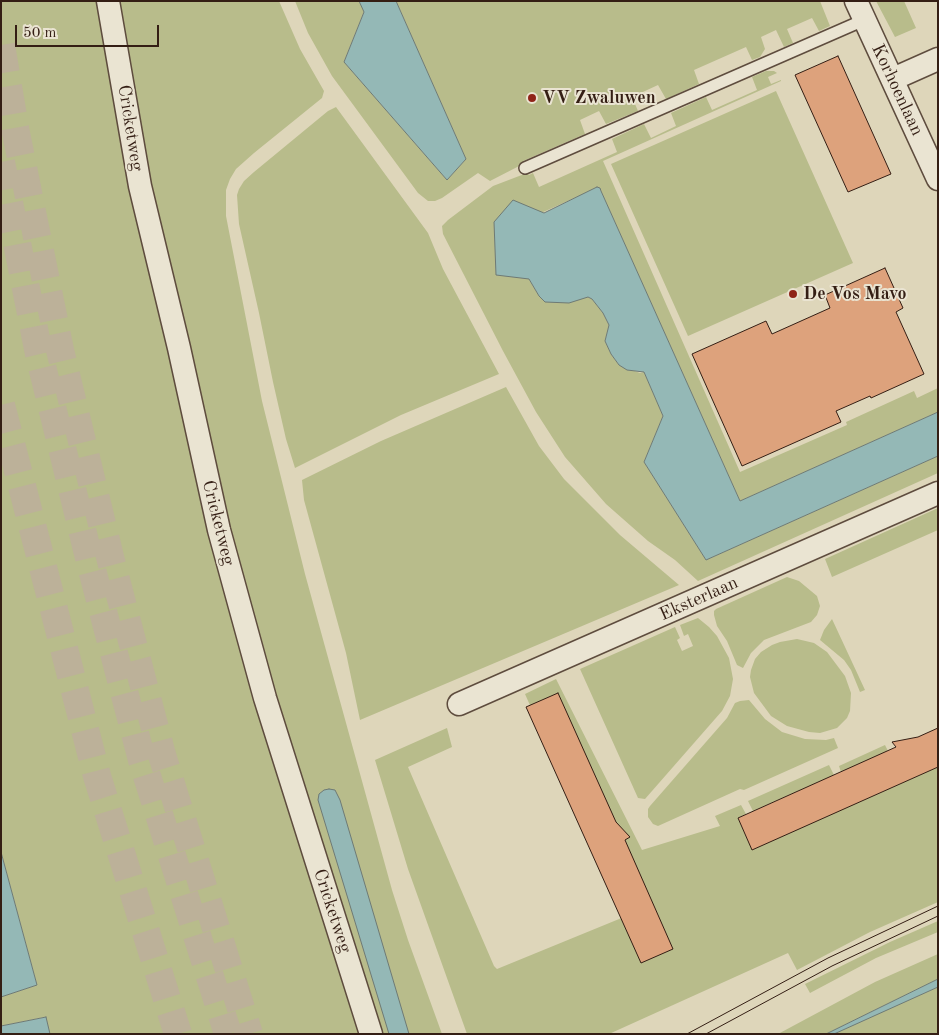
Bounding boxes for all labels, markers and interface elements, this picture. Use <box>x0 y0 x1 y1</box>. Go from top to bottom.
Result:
scale bar <box>18 15 161 47</box>
text: 50 m <box>23 26 57 41</box>
street label: Korhoenlaan <box>866 41 928 139</box>
street label: Cricketweg <box>113 83 147 173</box>
place label: VV Zwaluwen <box>542 87 656 109</box>
marker: VV Zwaluwen <box>526 92 538 104</box>
place label: De Vos Mavo <box>803 283 907 305</box>
marker: De Vos Mavo <box>787 288 799 300</box>
street label: Cricketweg <box>197 478 239 568</box>
street label: Eksterlaan <box>656 572 742 626</box>
street label: Cricketweg <box>308 866 356 956</box>

